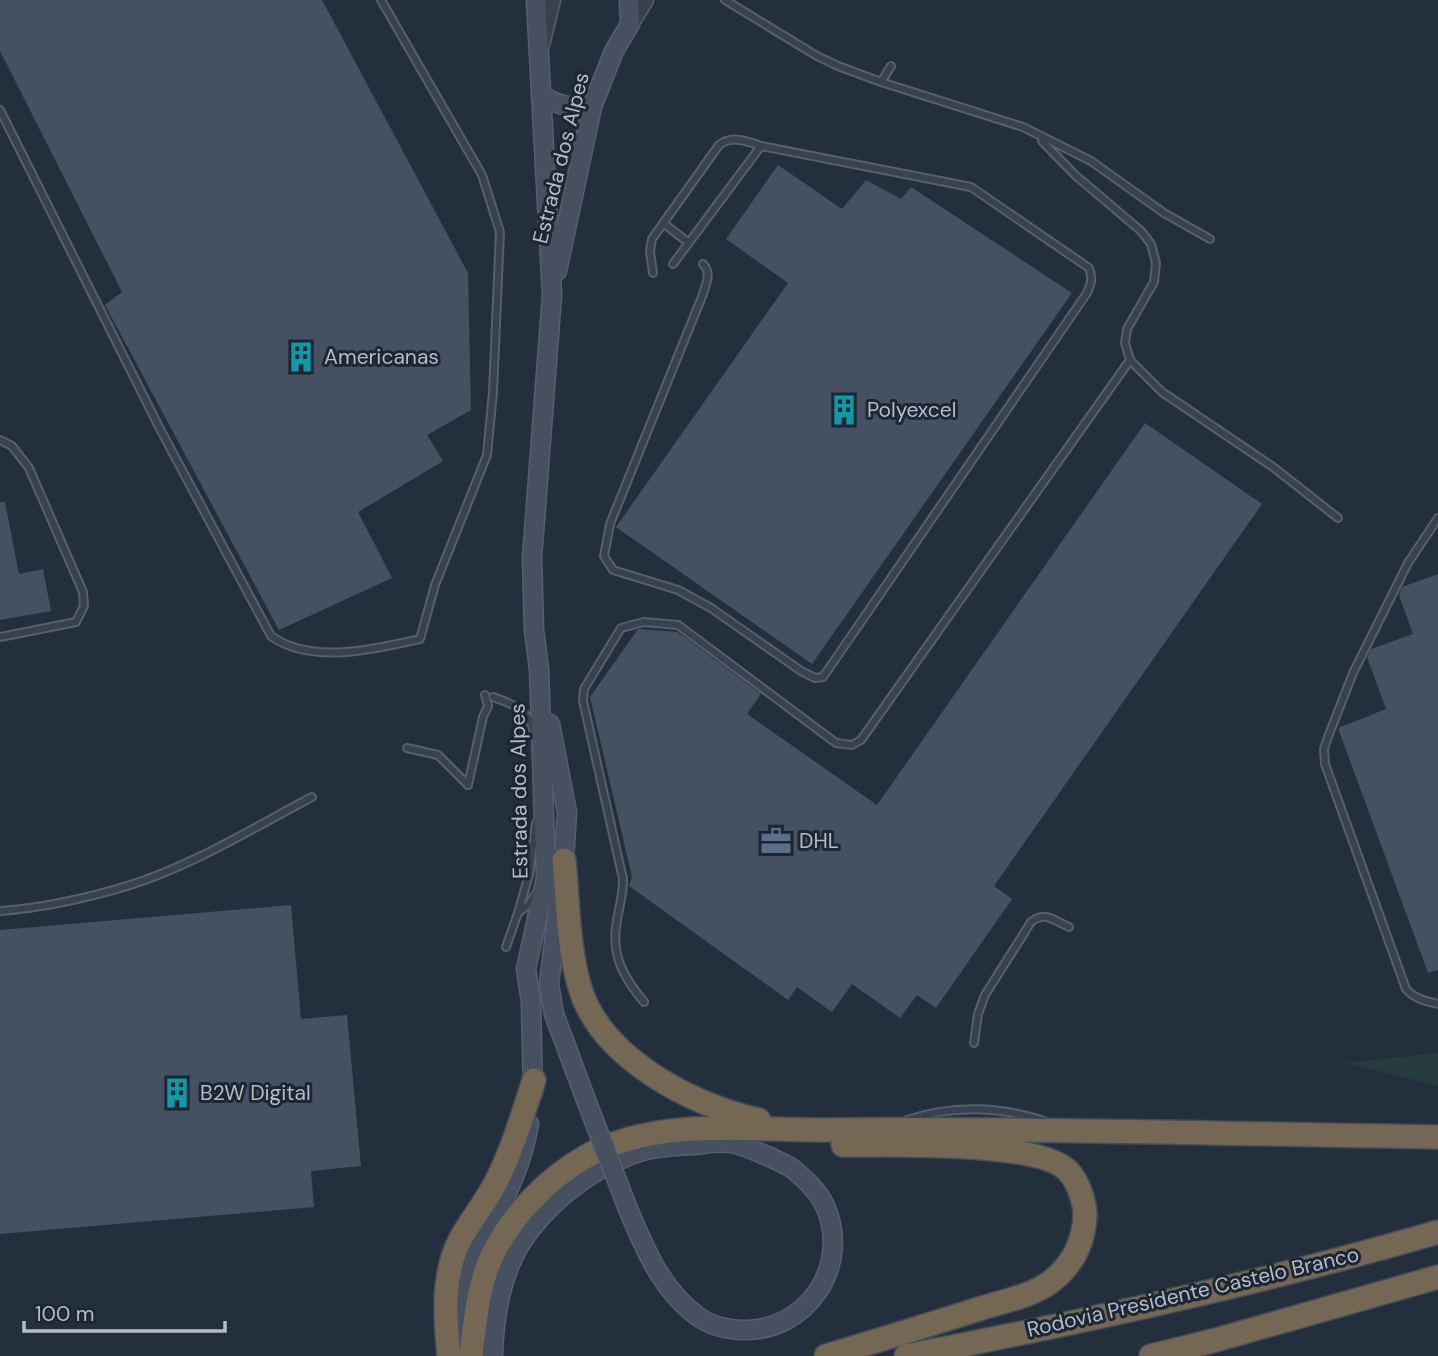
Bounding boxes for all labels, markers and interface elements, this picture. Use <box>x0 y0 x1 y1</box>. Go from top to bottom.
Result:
street label: Estrada dos Alpes <box>526 69 596 247</box>
building icon: Americanas <box>284 340 318 374</box>
place label: Americanas <box>324 343 439 371</box>
building icon: Polyexcel <box>827 393 861 427</box>
place label: Polyexcel <box>867 396 956 424</box>
street label: Estrada dos Alpes <box>503 703 535 879</box>
office icon: DHL <box>759 824 793 858</box>
place label: DHL <box>799 827 839 855</box>
building icon: B2W Digital <box>160 1076 194 1110</box>
place label: B2W Digital <box>200 1079 311 1107</box>
street label: Rodovia Presidente Castelo Branco <box>1024 1240 1362 1344</box>
scale bar <box>24 1290 226 1334</box>
text: 100 m <box>35 1300 95 1328</box>

